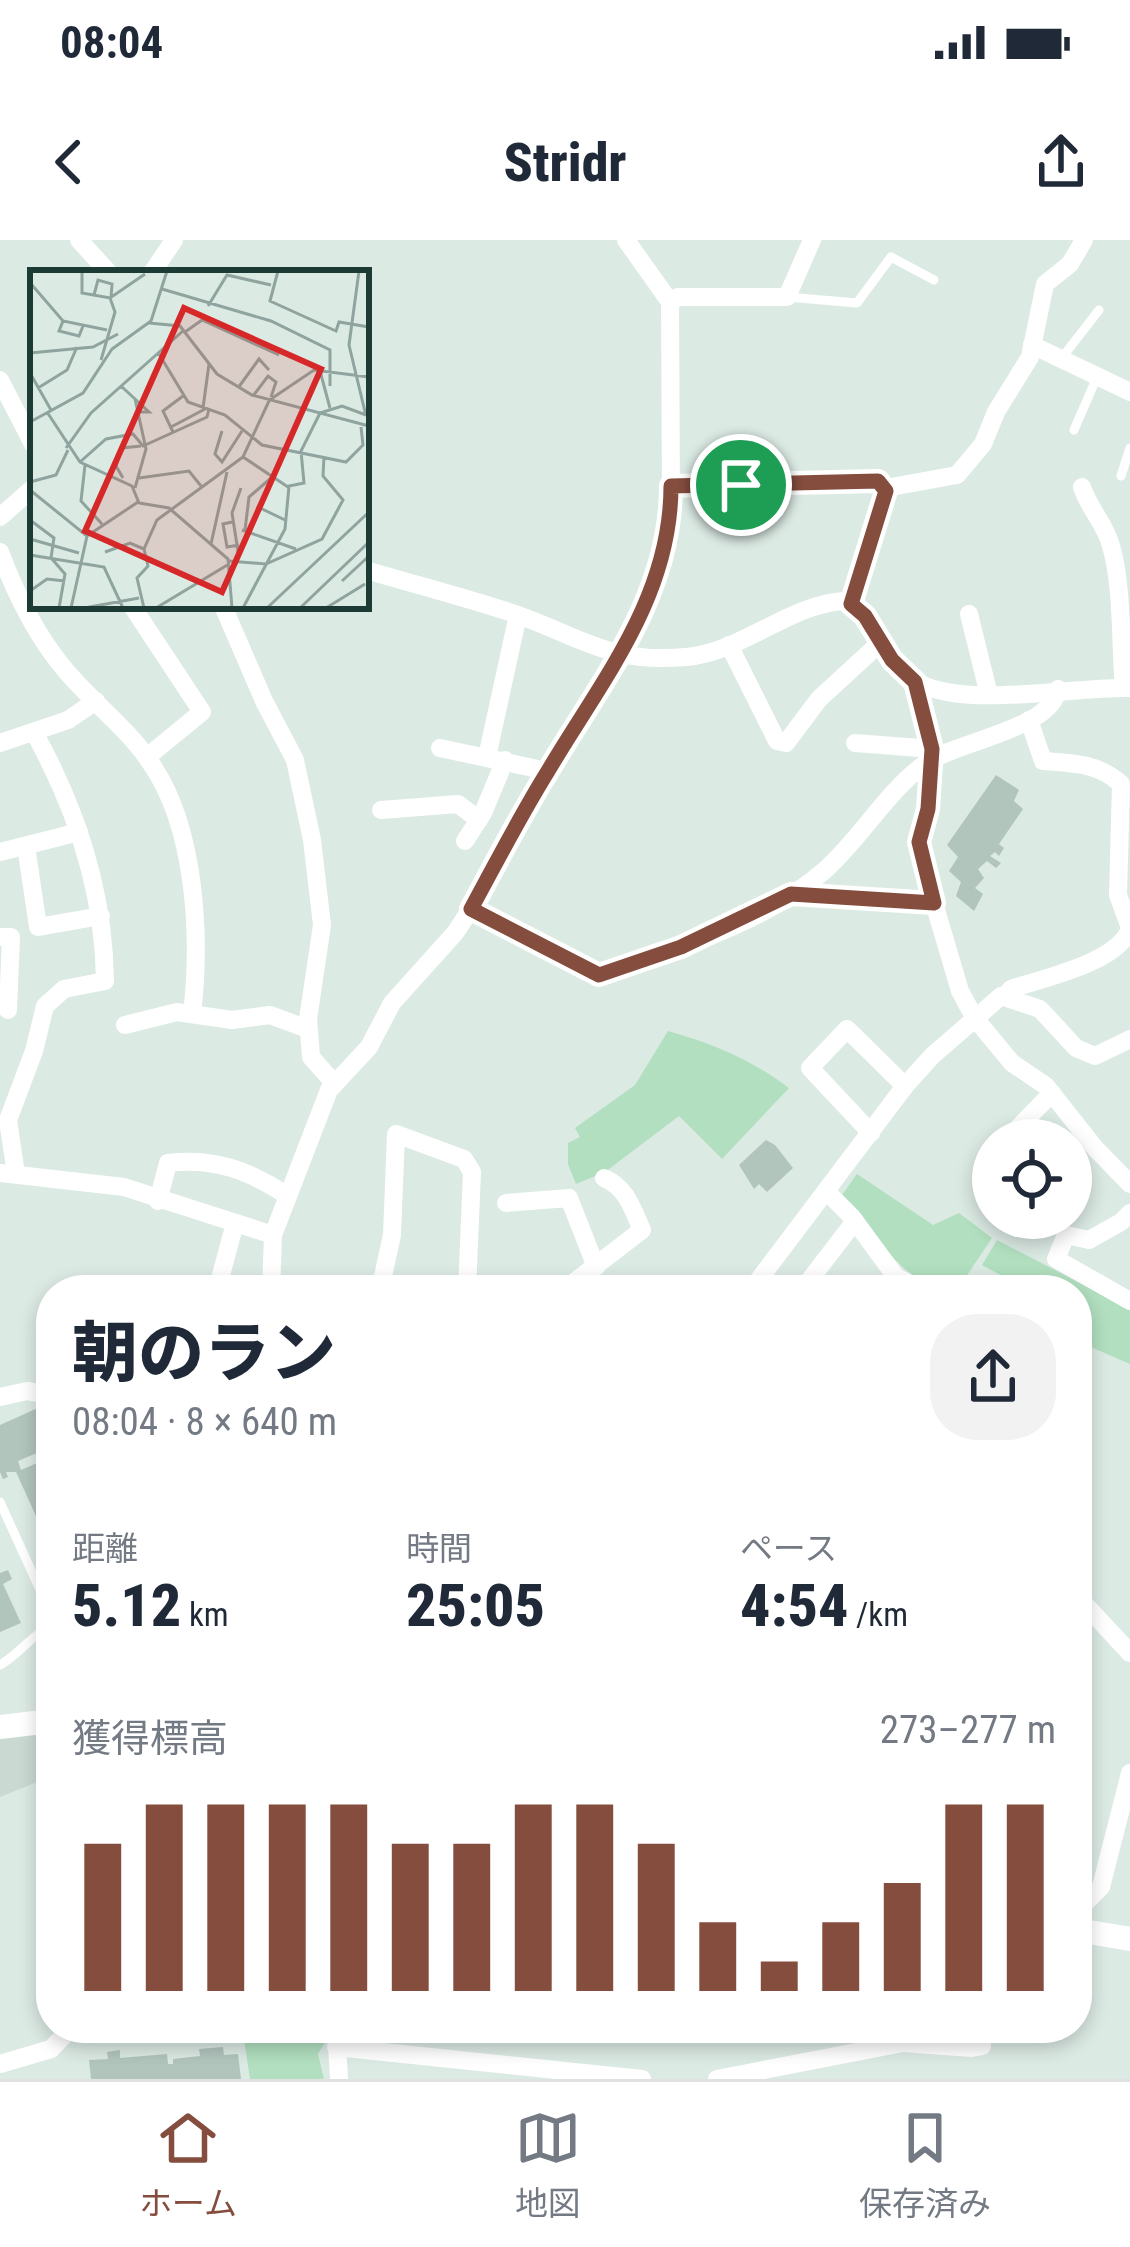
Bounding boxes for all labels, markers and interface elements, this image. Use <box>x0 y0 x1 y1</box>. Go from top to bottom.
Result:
text: 08:04 <box>60 16 163 69</box>
icon: back <box>36 129 102 195</box>
icon: share <box>1028 129 1094 195</box>
text: Stridr <box>503 131 627 194</box>
inset map <box>30 270 369 609</box>
pin <box>690 434 792 536</box>
icon: arrive <box>708 452 774 518</box>
map controls <box>972 1119 1092 1239</box>
button: locate <box>972 1119 1092 1239</box>
button: share <box>930 1314 1056 1440</box>
text: 朝のラン <box>72 1315 336 1392</box>
text: 08:04 · 8 × 640 m <box>72 1399 337 1445</box>
text: 距離 <box>72 1529 138 1568</box>
text: 時間 <box>406 1529 472 1568</box>
text: ペース <box>740 1529 837 1568</box>
text: 5.12 <box>72 1570 181 1641</box>
text: 25:05 <box>406 1570 545 1641</box>
text: 4:54 <box>740 1570 848 1641</box>
text: km <box>181 1595 229 1634</box>
text: /km <box>848 1595 908 1634</box>
text: 273–277 m <box>880 1707 1056 1753</box>
text: 獲得標高 <box>72 1716 228 1762</box>
tab: ホーム <box>139 2105 237 2225</box>
tab: 地図 <box>515 2105 581 2225</box>
tab: 保存済み <box>859 2105 991 2225</box>

